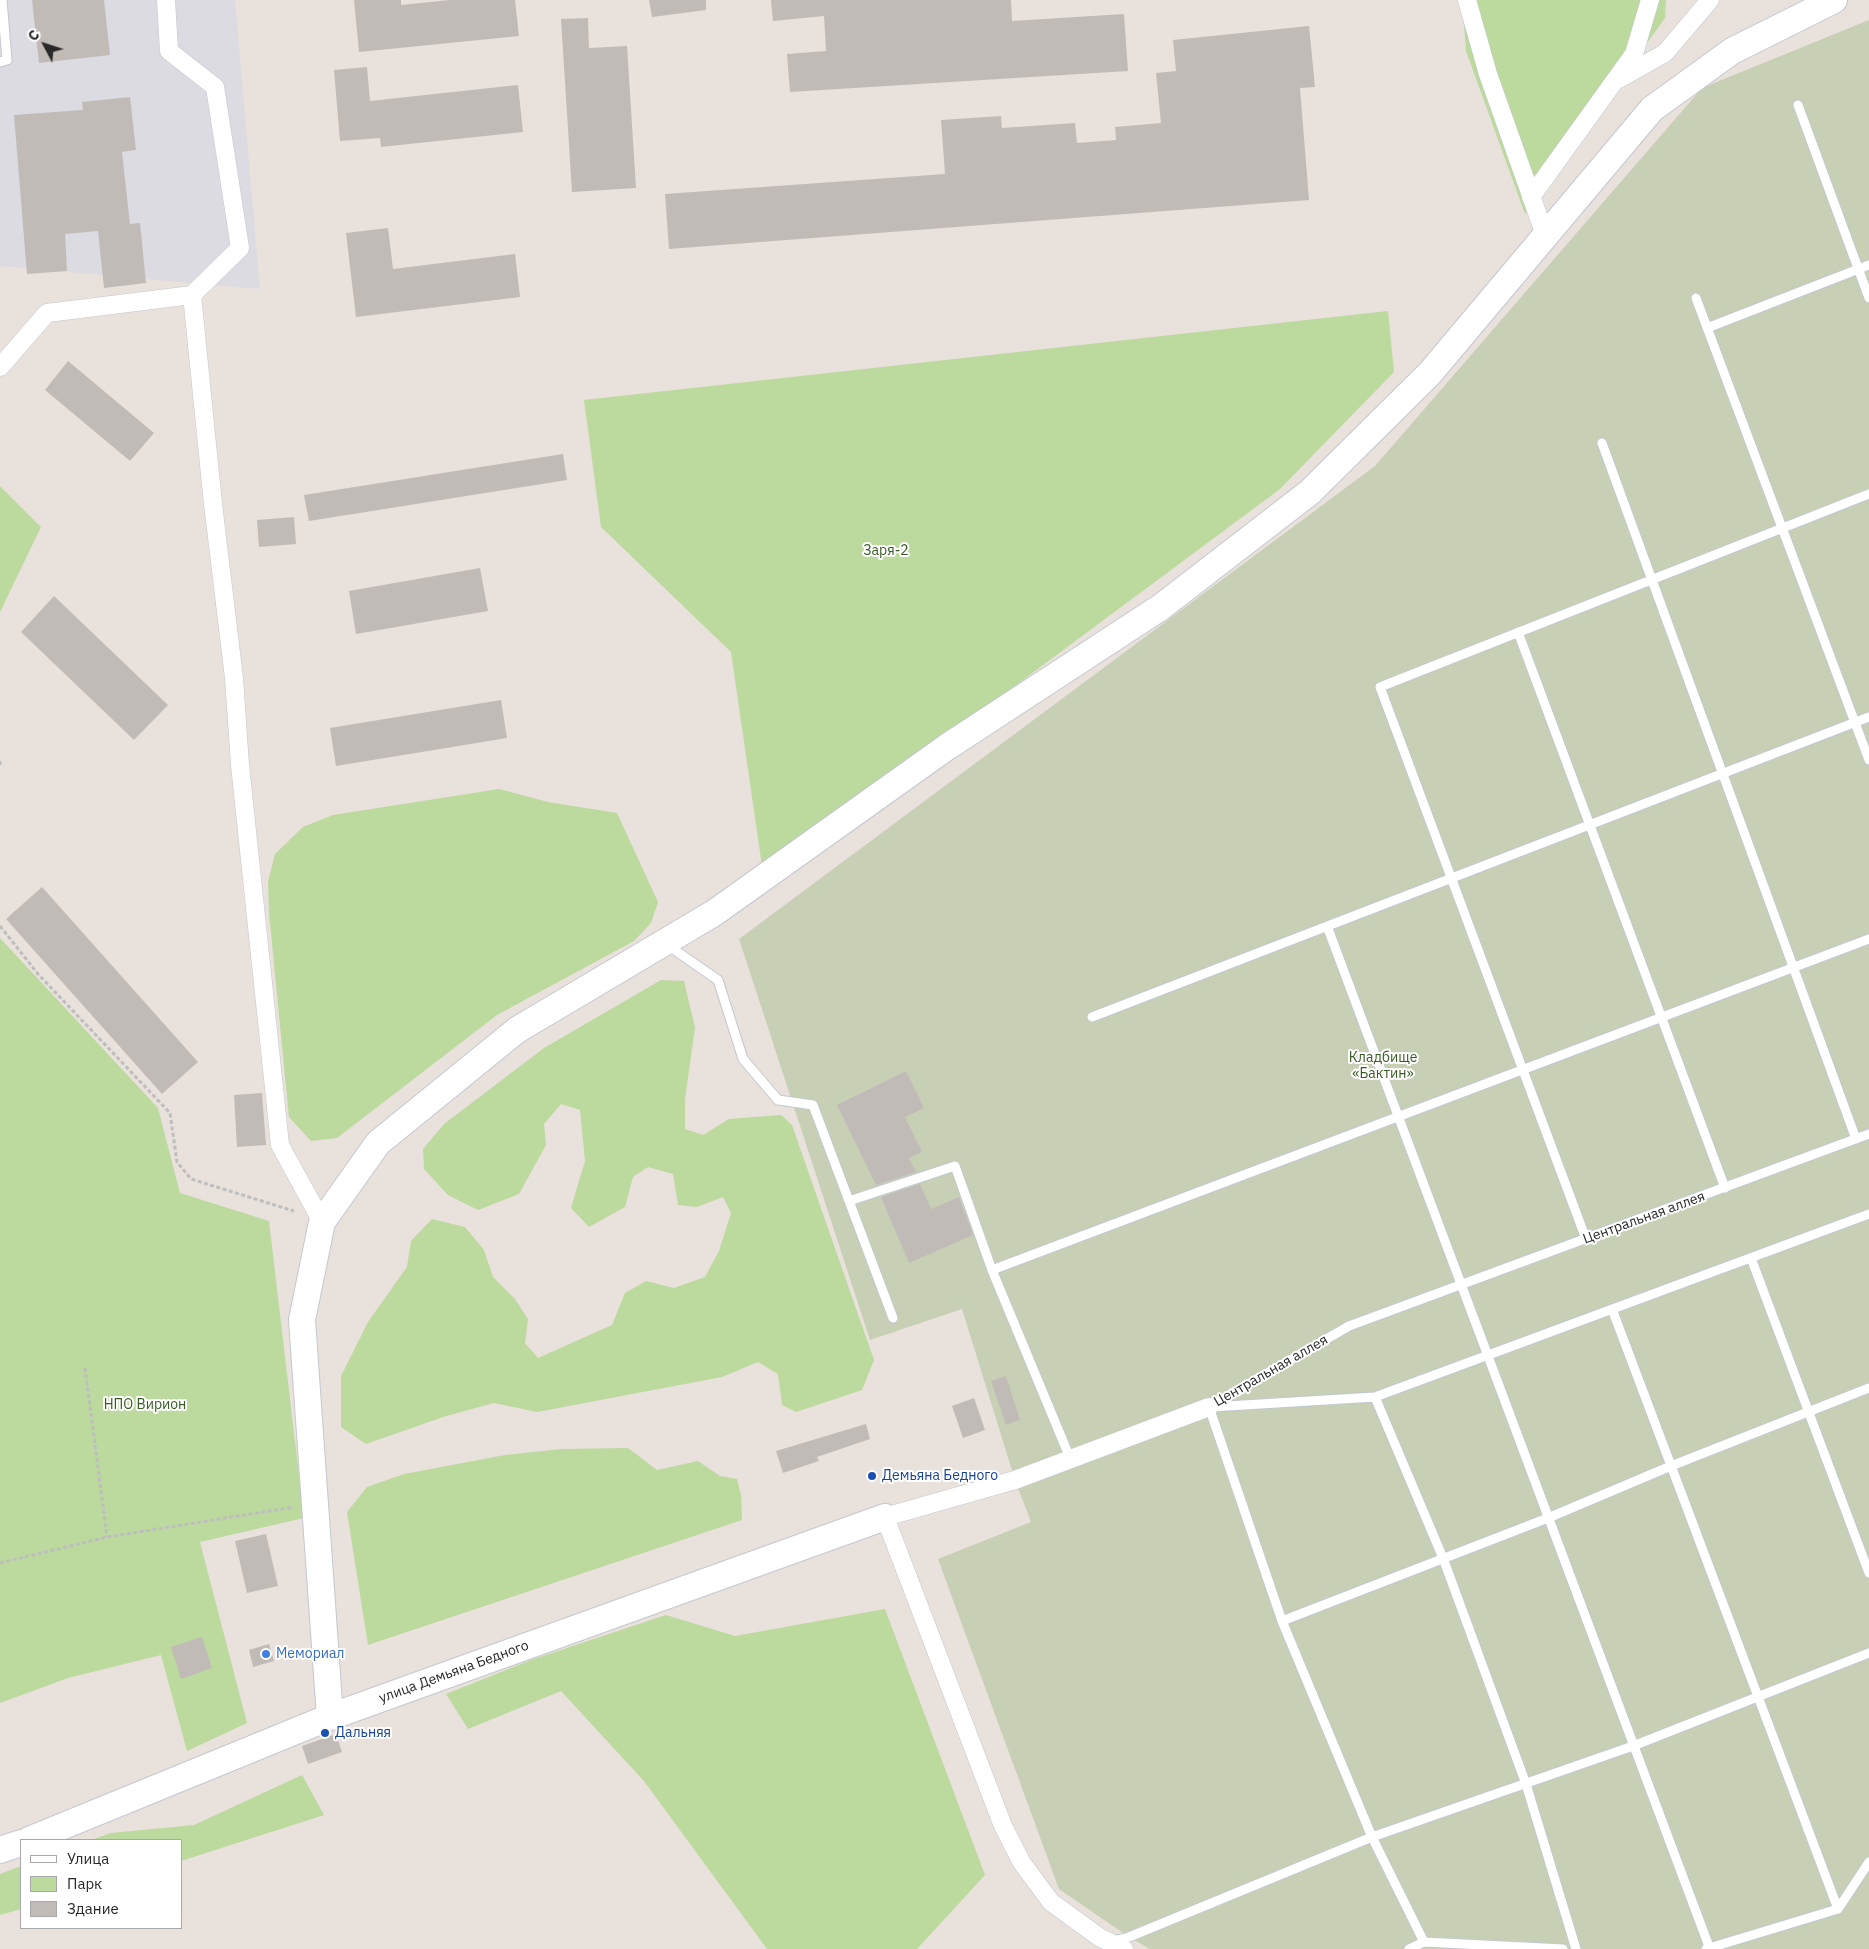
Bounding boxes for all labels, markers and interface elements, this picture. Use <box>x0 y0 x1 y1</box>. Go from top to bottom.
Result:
north arrow <box>20 20 70 70</box>
text: С <box>24 26 43 45</box>
park label: Заря-2 <box>863 543 909 559</box>
park label: Кладбище «Бактин» <box>1349 1050 1417 1082</box>
street label: Центральная аллея <box>1581 1188 1707 1248</box>
street label: Центральная аллея <box>1211 1332 1331 1410</box>
park label: НПО Вирион <box>104 1397 186 1413</box>
place label: Демьяна Бедного <box>882 1468 998 1484</box>
marker: Демьяна Бедного <box>866 1470 878 1482</box>
street label: улица Демьяна Бедного <box>377 1637 531 1707</box>
place label: Мемориал <box>276 1646 345 1662</box>
marker: Мемориал <box>260 1648 272 1660</box>
place label: Дальняя <box>335 1725 391 1741</box>
marker: Дальняя <box>319 1727 331 1739</box>
legend <box>20 1839 182 1929</box>
text: Улица <box>67 1849 109 1868</box>
text: Парк <box>67 1874 102 1893</box>
text: Здание <box>67 1899 119 1918</box>

